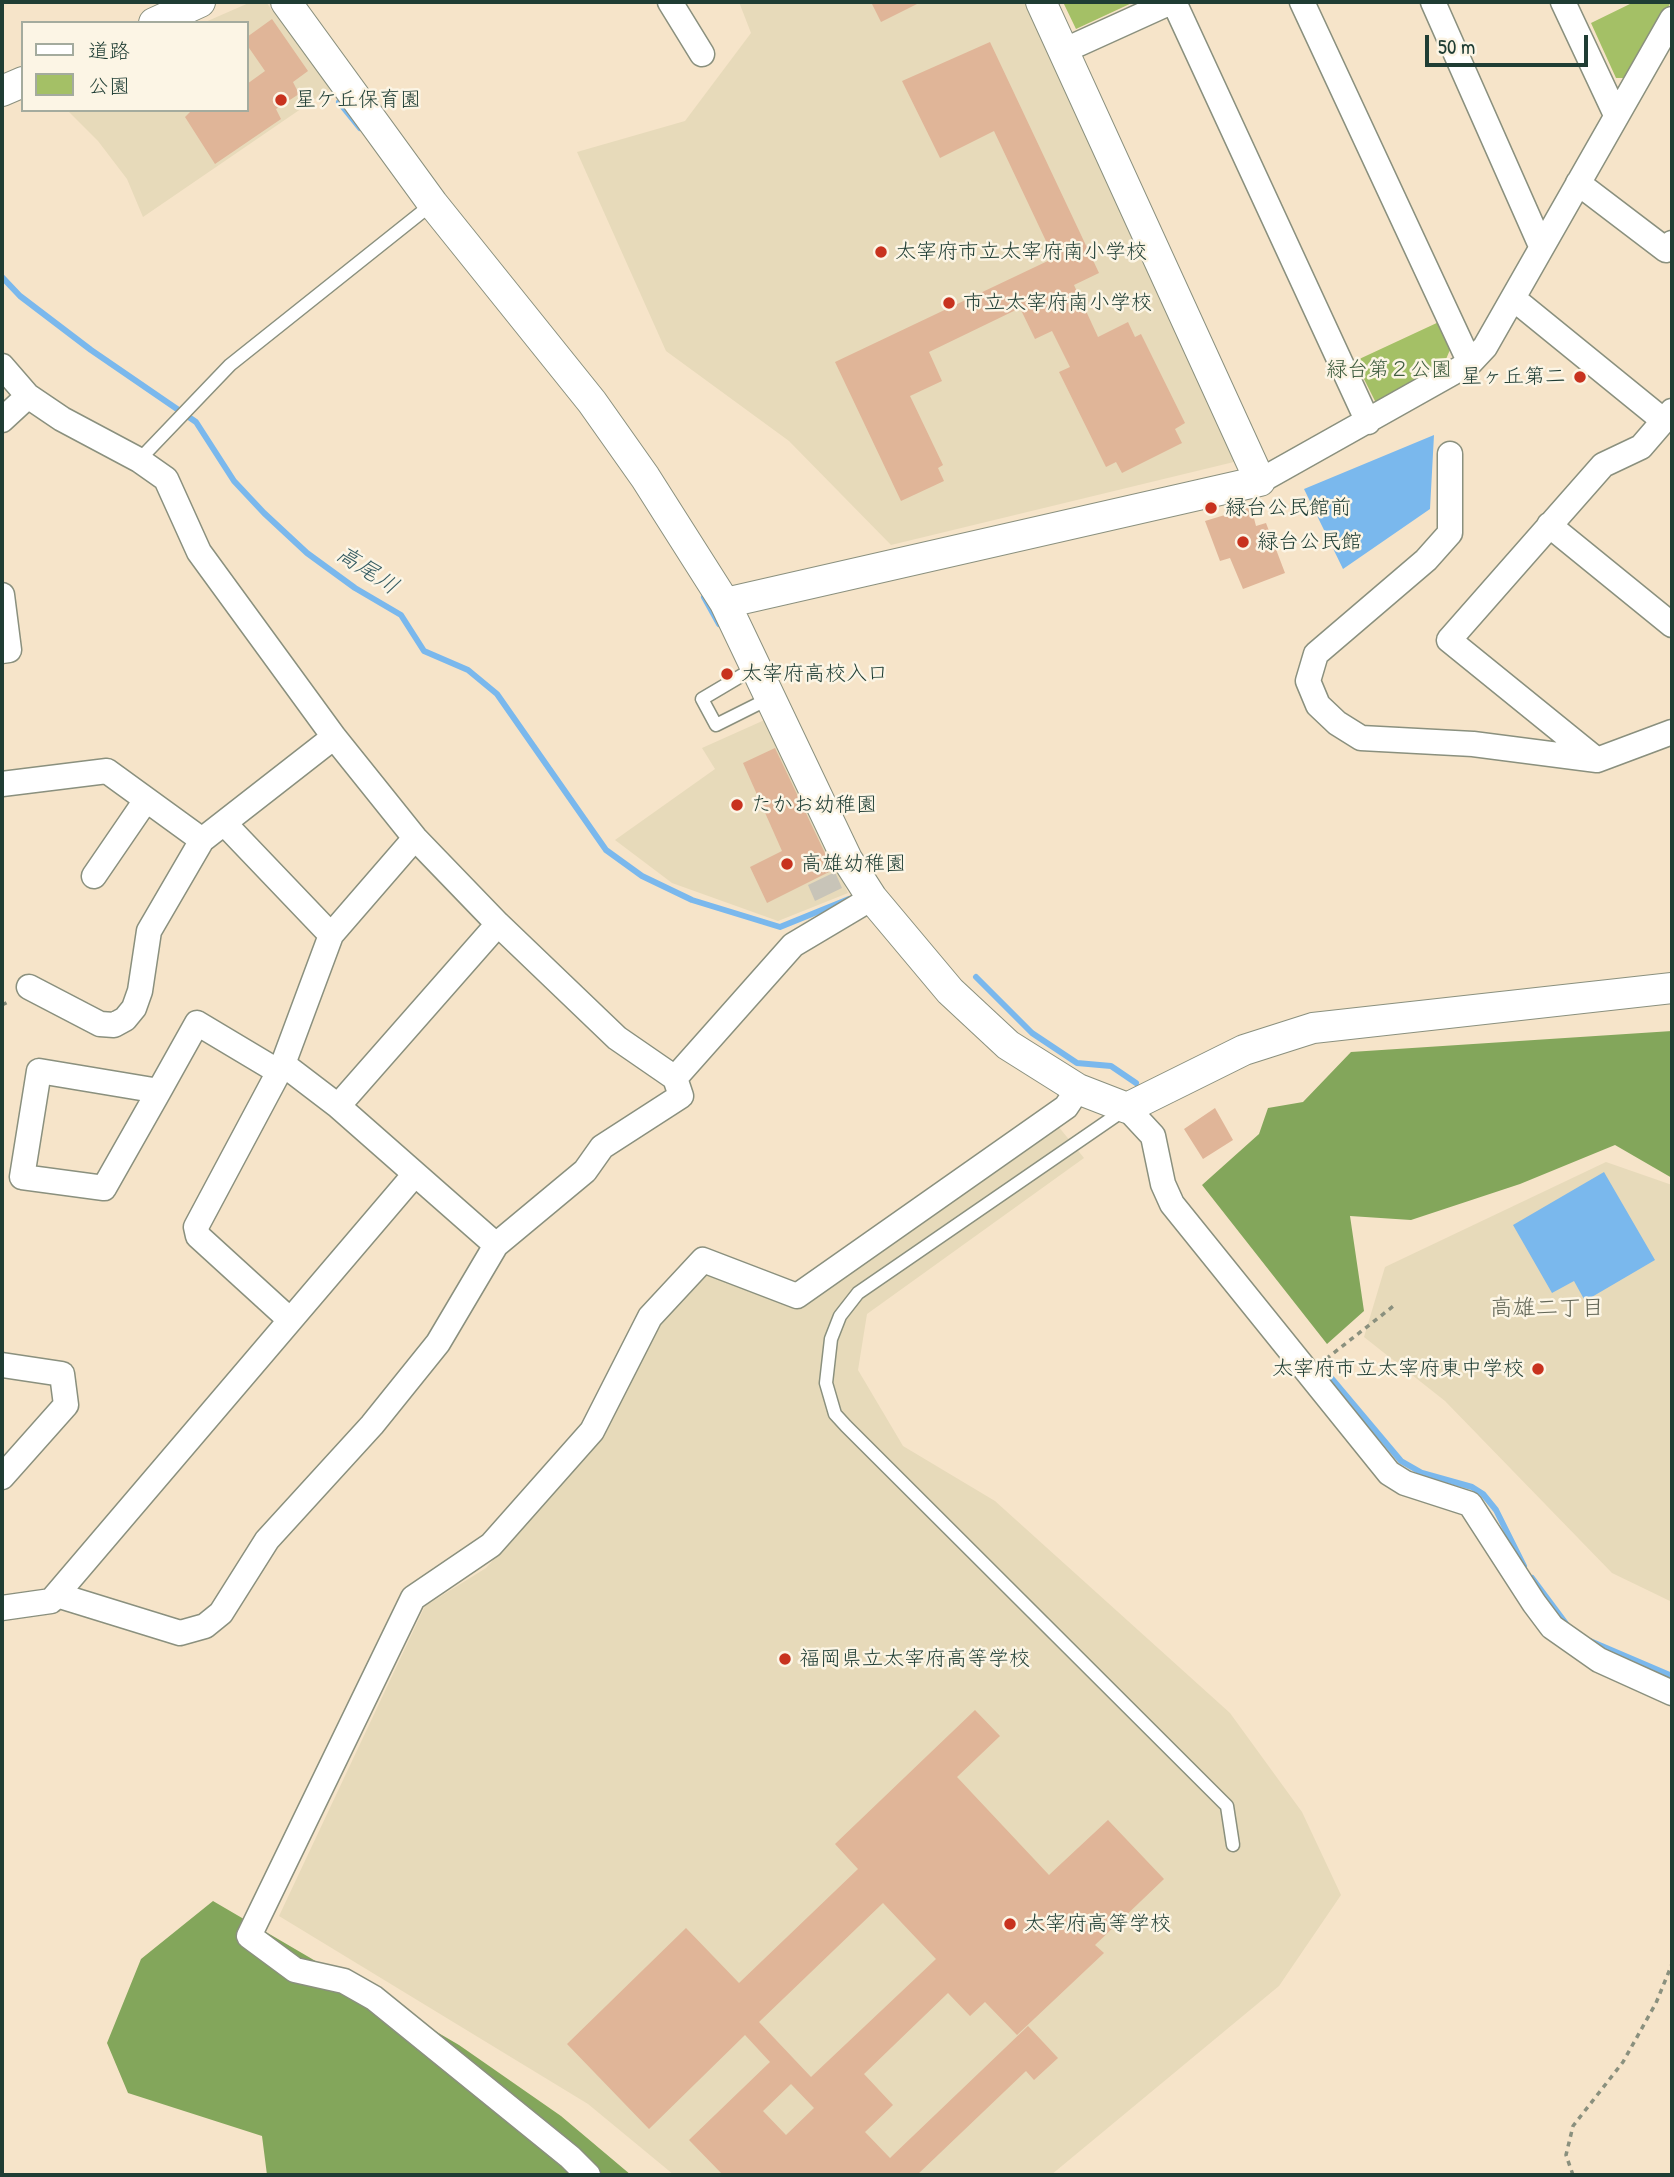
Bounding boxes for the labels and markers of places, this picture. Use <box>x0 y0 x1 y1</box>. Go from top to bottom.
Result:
place label: 星ケ丘保育園 <box>295 87 421 113</box>
marker: 星ケ丘保育園 <box>273 92 289 108</box>
place label: 太宰府市立太宰府南小学校 <box>895 239 1147 265</box>
marker: 太宰府市立太宰府南小学校 <box>873 244 889 260</box>
place label: 市立太宰府南小学校 <box>963 290 1152 316</box>
marker: 市立太宰府南小学校 <box>941 295 957 311</box>
place label: 星ヶ丘第二 <box>1461 364 1566 390</box>
marker: 星ヶ丘第二 <box>1572 369 1588 385</box>
place label: 緑台公民館前 <box>1225 495 1351 521</box>
marker: 緑台公民館前 <box>1203 500 1219 516</box>
place label: 緑台公民館 <box>1257 529 1362 555</box>
marker: 緑台公民館 <box>1235 534 1251 550</box>
place label: 太宰府高校入口 <box>741 661 888 687</box>
marker: 太宰府高校入口 <box>719 666 735 682</box>
place label: たかお幼稚園 <box>751 792 877 818</box>
marker: たかお幼稚園 <box>729 797 745 813</box>
place label: 高雄幼稚園 <box>801 851 906 877</box>
marker: 高雄幼稚園 <box>779 856 795 872</box>
place label: 太宰府市立太宰府東中学校 <box>1272 1356 1524 1382</box>
marker: 太宰府市立太宰府東中学校 <box>1530 1361 1546 1377</box>
place label: 福岡県立太宰府高等学校 <box>799 1646 1030 1672</box>
marker: 福岡県立太宰府高等学校 <box>777 1651 793 1667</box>
place label: 太宰府高等学校 <box>1024 1911 1171 1937</box>
marker: 太宰府高等学校 <box>1002 1916 1018 1932</box>

